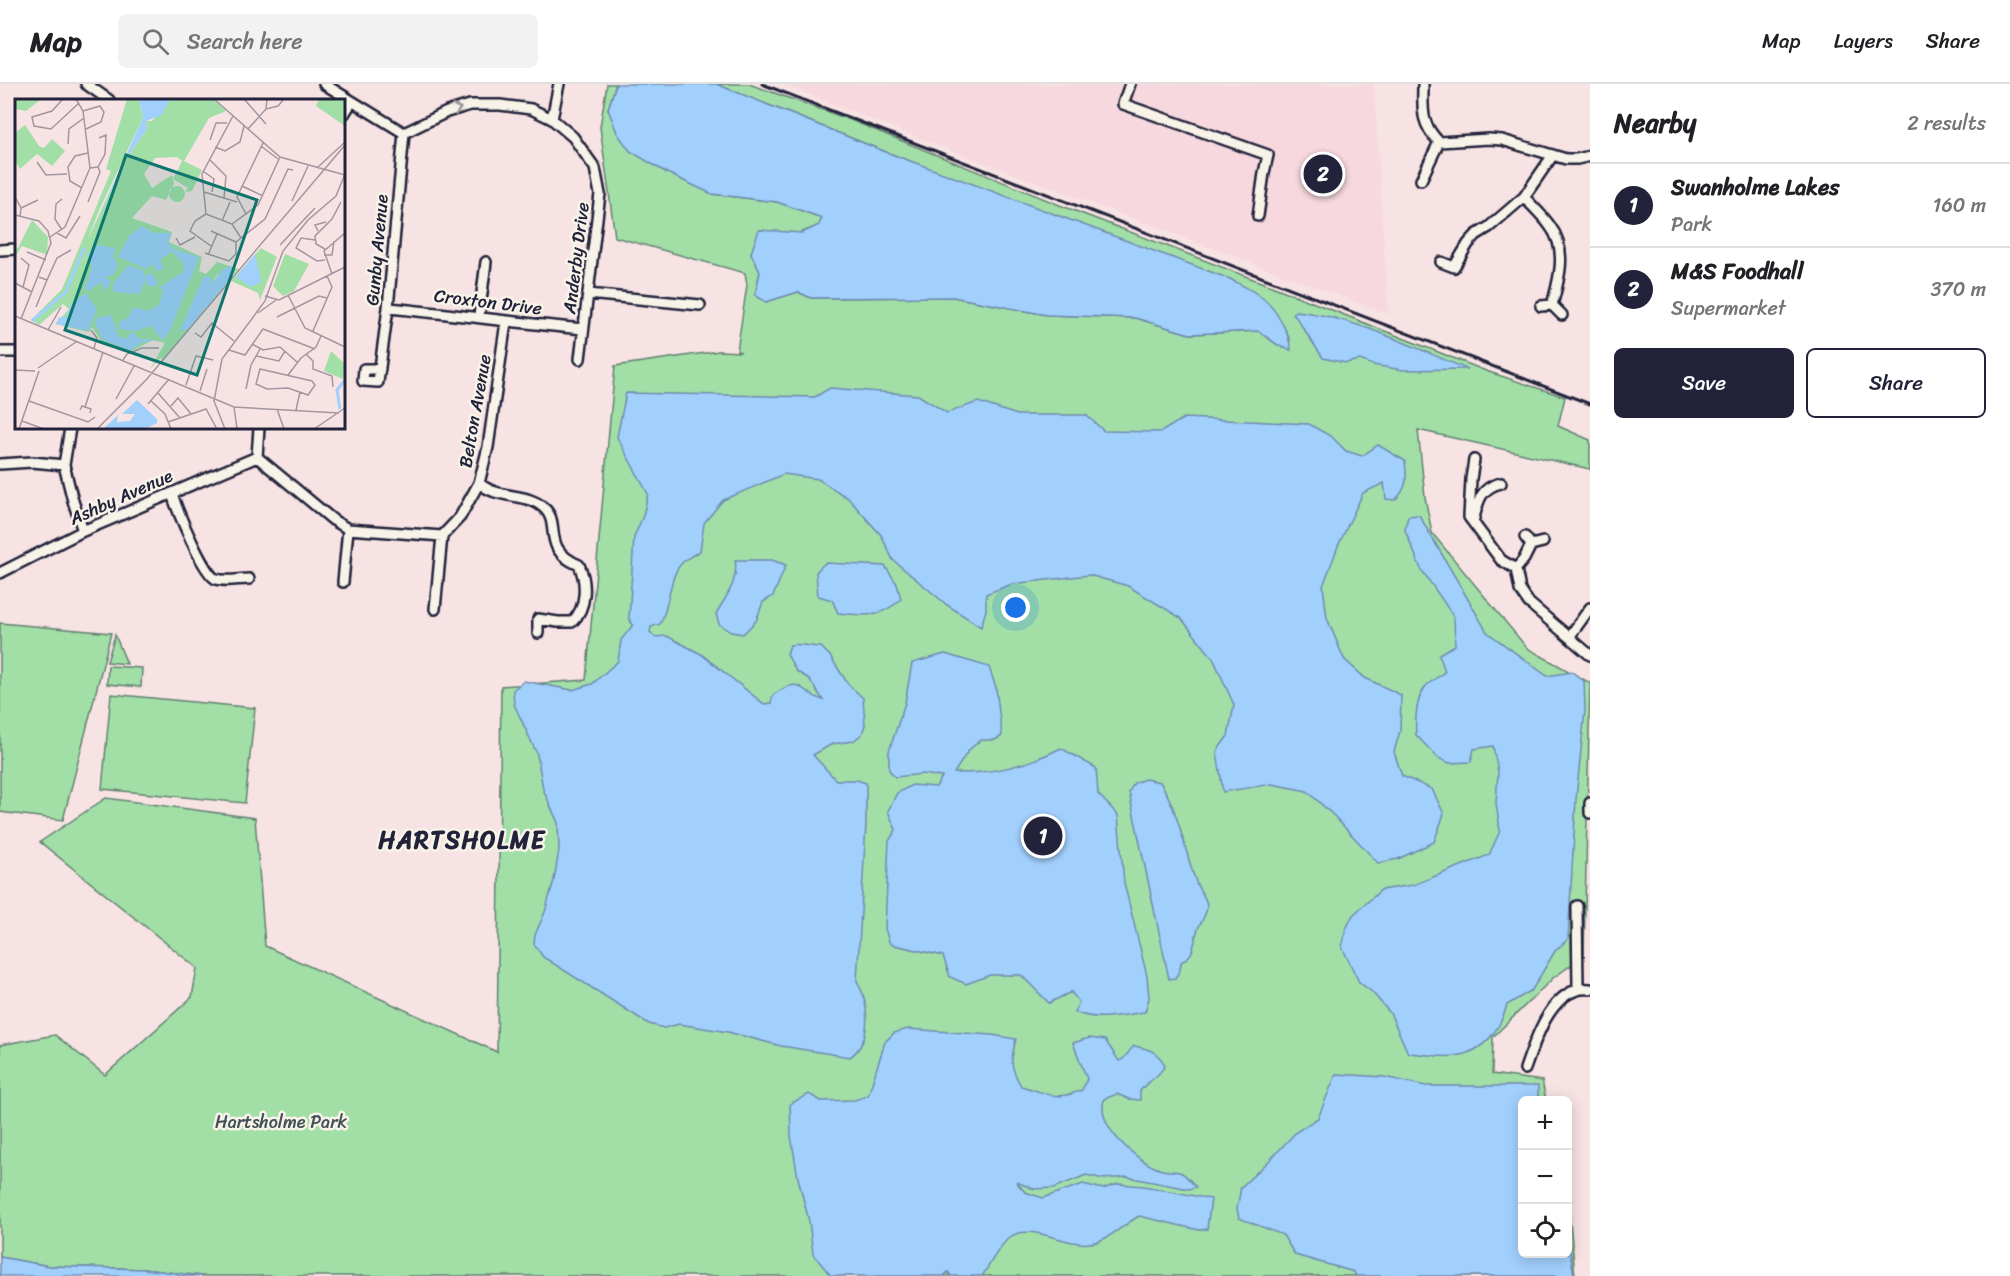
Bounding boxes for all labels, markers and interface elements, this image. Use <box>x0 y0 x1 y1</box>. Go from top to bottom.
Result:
search box <box>118 14 538 68</box>
text: Map <box>30 17 82 66</box>
text: Search here <box>187 22 303 61</box>
text: Map <box>1762 22 1801 60</box>
text: Layers <box>1834 22 1893 60</box>
text: Share <box>1926 22 1980 60</box>
icon: search <box>139 25 172 58</box>
inset map <box>15 99 345 429</box>
text: Nearby <box>1614 100 1696 146</box>
one-way arrow <box>451 104 461 116</box>
text: 2 results <box>1907 106 1986 141</box>
pin: 2 <box>1304 152 1342 196</box>
text: Swanholme Lakes <box>1671 168 1839 207</box>
text: 1 <box>1629 188 1638 223</box>
text: 160 m <box>1933 188 1986 223</box>
street label: Gunby Avenue <box>356 193 398 307</box>
street label: Anderby Drive <box>553 200 599 317</box>
text: Park <box>1671 207 1712 242</box>
text: M&S Foodhall <box>1671 252 1804 291</box>
text: 2 <box>1628 272 1639 307</box>
text: 370 m <box>1930 272 1986 307</box>
street label: Croxton Drive <box>432 280 544 324</box>
text: Supermarket <box>1671 291 1786 326</box>
button: Save <box>1614 348 1794 418</box>
button: Share <box>1806 348 1986 418</box>
street label: Belton Avenue <box>449 352 501 470</box>
street label: Ashby Avenue <box>63 460 178 535</box>
your location <box>1001 593 1030 622</box>
pin: 1 <box>1024 814 1062 858</box>
district label: HARTSHOLME <box>378 819 546 861</box>
map controls <box>1518 1096 1572 1258</box>
button: + <box>1518 1096 1572 1150</box>
park label: Hartsholme Park <box>215 1106 348 1138</box>
button: − <box>1518 1150 1572 1204</box>
button: locate <box>1518 1204 1572 1258</box>

